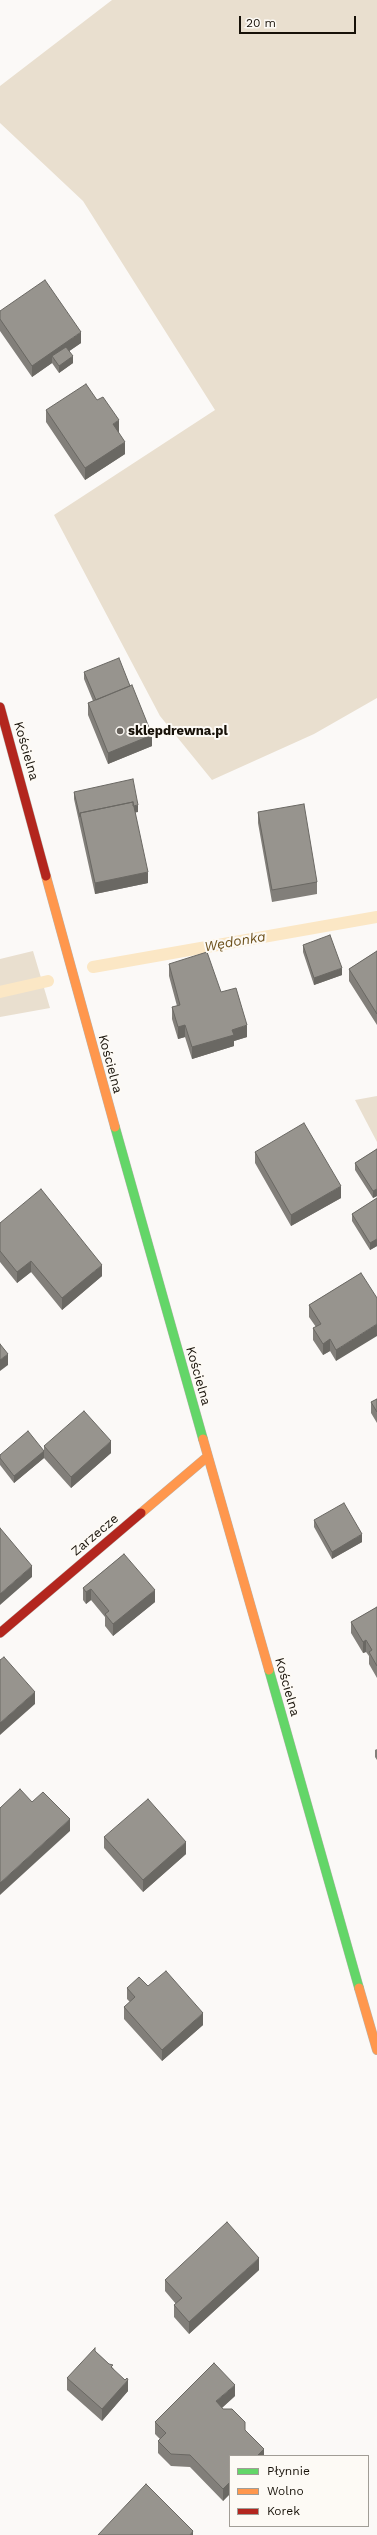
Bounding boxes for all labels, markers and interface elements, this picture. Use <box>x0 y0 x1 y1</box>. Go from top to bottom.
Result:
scale bar <box>241 8 358 34</box>
text: 20 m <box>246 16 276 30</box>
street label: Kościelna <box>10 720 42 782</box>
place label: sklepdrewna.pl <box>128 723 228 739</box>
marker: sklepdrewna.pl <box>115 726 125 736</box>
water label: Wędonka <box>203 928 267 956</box>
street label: Kościelna <box>95 1033 125 1095</box>
street label: Kościelna <box>182 1345 214 1407</box>
street label: Zarzecze <box>68 1511 122 1559</box>
street label: Kościelna <box>271 1656 303 1718</box>
legend <box>229 2455 369 2527</box>
text: Płynnie <box>267 2464 310 2478</box>
text: Wolno <box>267 2484 304 2498</box>
text: Korek <box>267 2504 300 2518</box>

